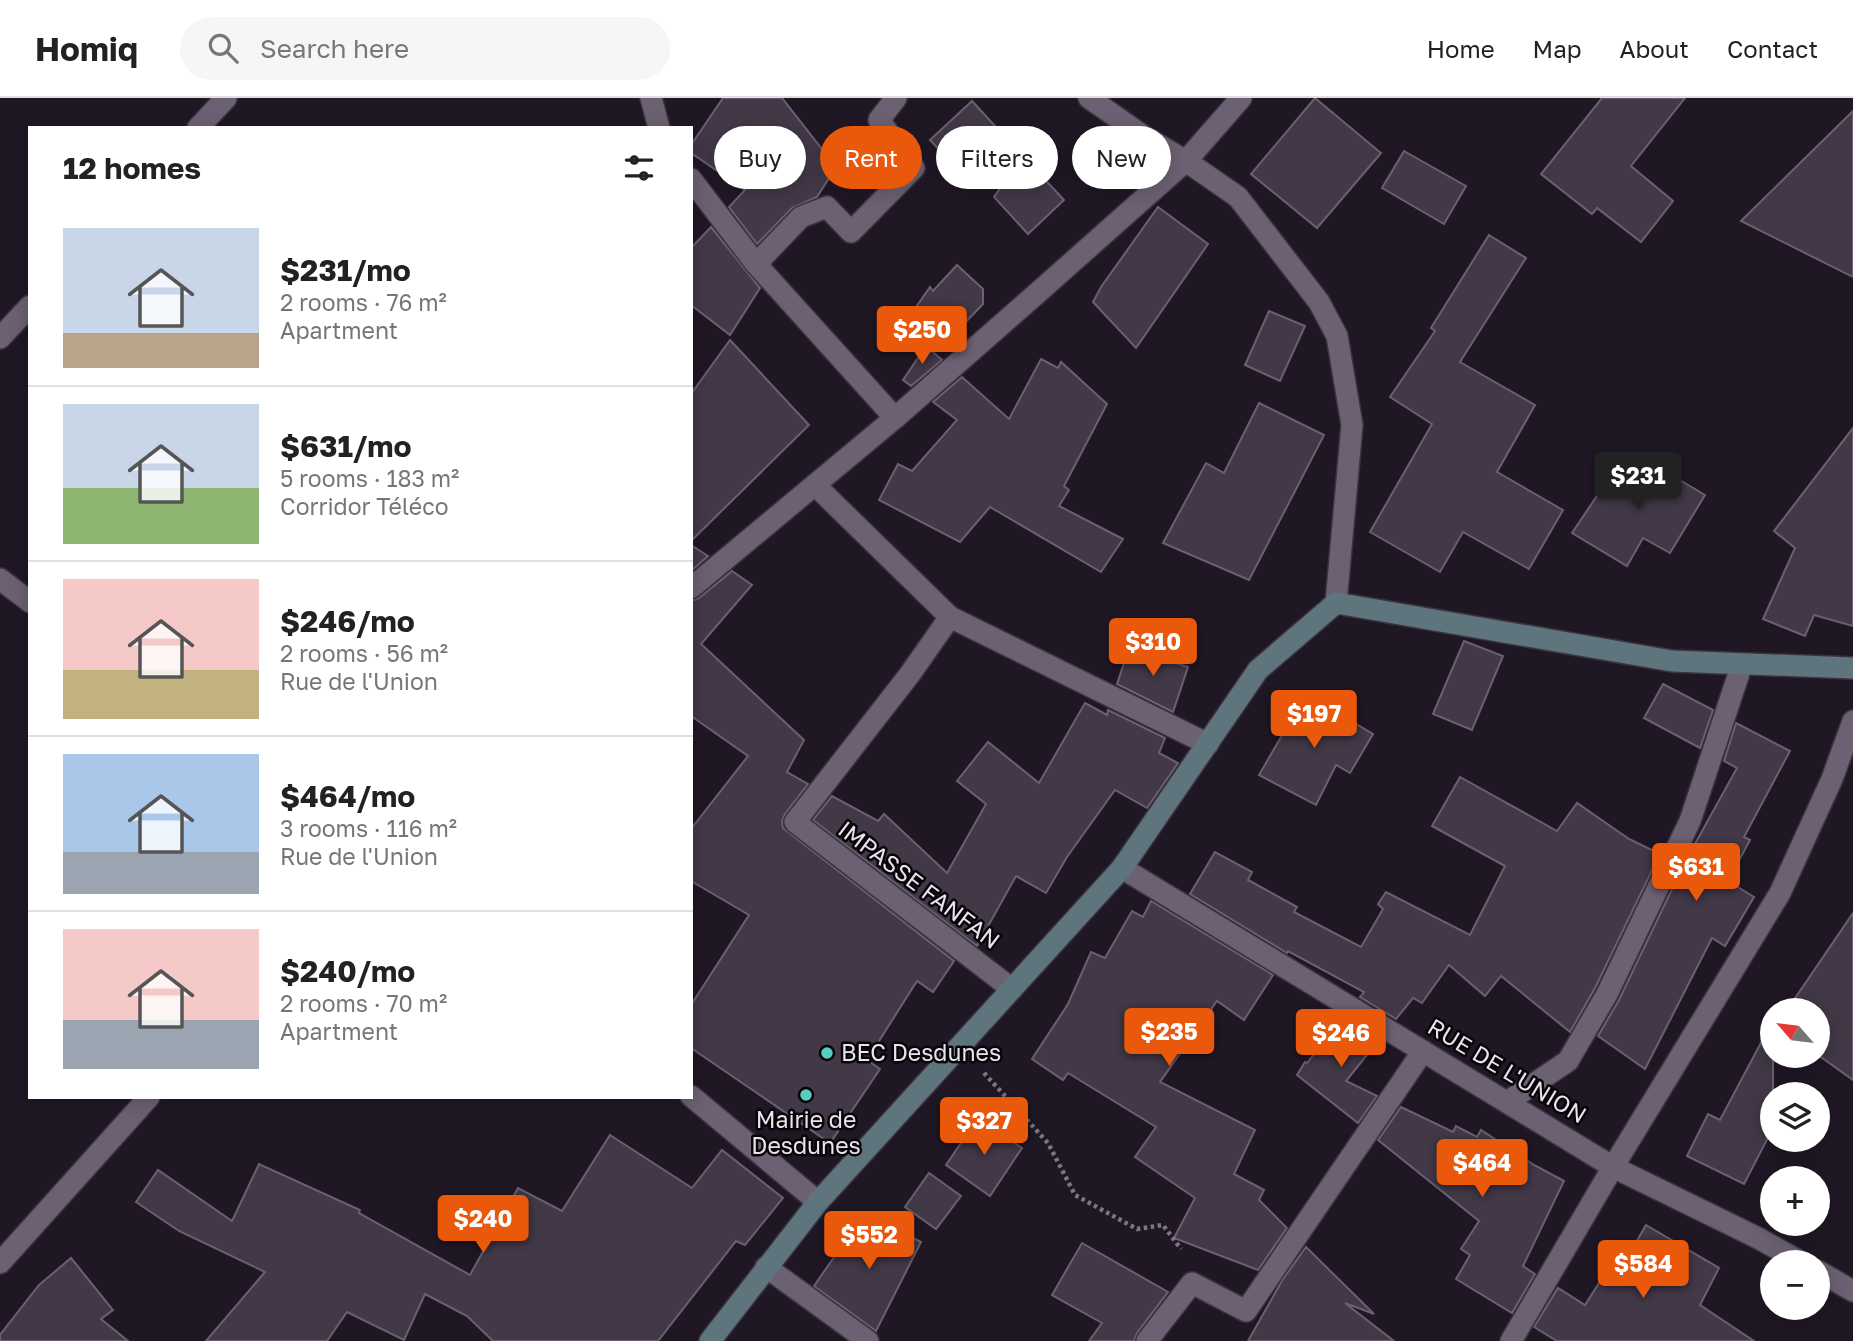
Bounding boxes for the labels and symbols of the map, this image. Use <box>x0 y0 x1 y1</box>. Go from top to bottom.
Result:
pin: $250 <box>881 306 963 366</box>
pin: $231 <box>1597 452 1679 512</box>
pin: $310 <box>1112 618 1194 678</box>
pin: $197 <box>1273 690 1355 750</box>
street label: IMPASSE FANFAN <box>833 814 1006 954</box>
pin: $631 <box>1655 844 1737 903</box>
north arrow <box>1760 998 1830 1068</box>
pin: $235 <box>1128 1009 1210 1068</box>
pin: $246 <box>1300 1010 1382 1069</box>
street label: RUE DE L'UNION <box>1423 1012 1592 1128</box>
place label: BEC Desdunes <box>841 1038 1001 1066</box>
marker: BEC Desdunes <box>819 1045 835 1061</box>
marker: Mairie de Desdunes <box>798 1087 814 1103</box>
pin: $327 <box>943 1098 1025 1157</box>
place label: Mairie de Desdunes <box>751 1105 861 1159</box>
pin: $464 <box>1441 1140 1523 1199</box>
pin: $240 <box>442 1196 524 1255</box>
pin: $552 <box>828 1212 910 1271</box>
pin: $584 <box>1602 1240 1684 1300</box>

